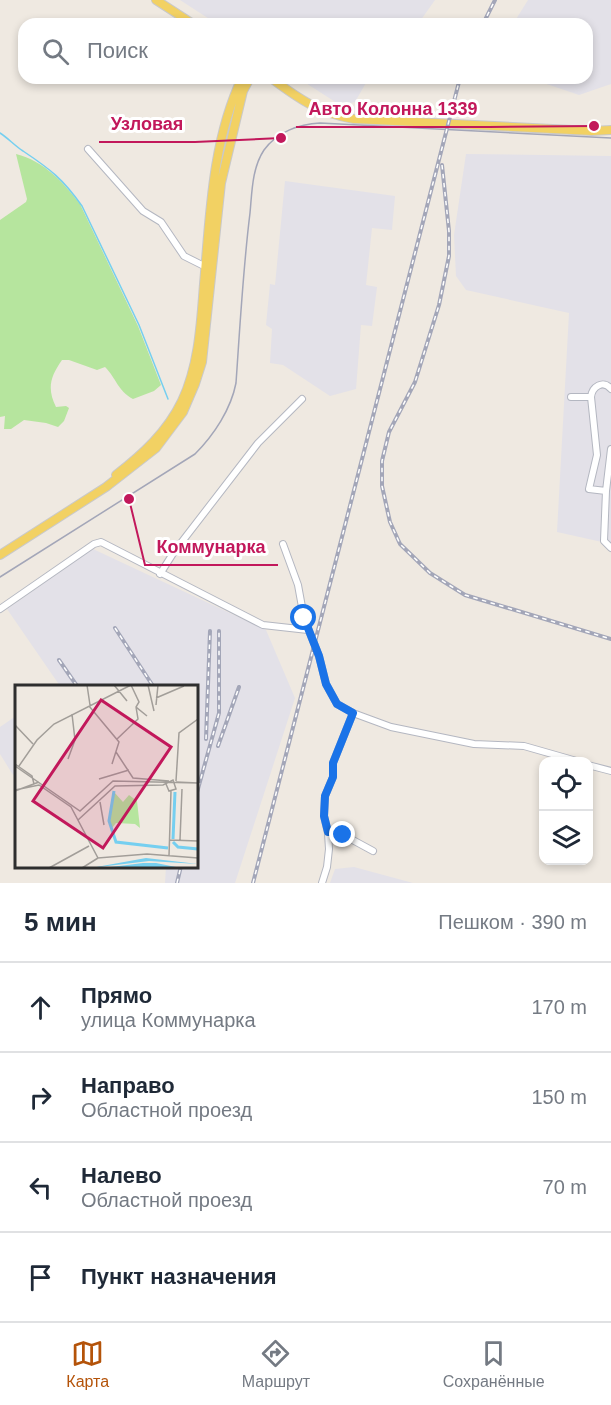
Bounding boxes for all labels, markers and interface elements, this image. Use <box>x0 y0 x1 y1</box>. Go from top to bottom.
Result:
search box <box>18 18 593 84</box>
icon: search <box>39 35 72 68</box>
text: Поиск <box>87 38 148 63</box>
callout: Авто Колонна 1339 <box>296 91 489 127</box>
text: Авто Колонна 1339 <box>309 99 477 119</box>
callout: Узловая <box>99 106 195 142</box>
text: Узловая <box>111 114 183 134</box>
callout: Коммунарка <box>145 529 278 565</box>
text: Коммунарка <box>156 537 267 557</box>
route start <box>290 604 316 630</box>
inset map <box>15 685 198 868</box>
map controls <box>539 757 593 865</box>
button: locate <box>539 757 593 811</box>
button: layers <box>539 811 593 865</box>
route end <box>329 821 355 847</box>
text: 5 мин <box>24 907 97 937</box>
text: Пешком · 390 m <box>438 911 587 933</box>
text: Прямо <box>81 983 152 1008</box>
icon: ahead <box>24 991 57 1024</box>
text: 170 m <box>531 996 587 1018</box>
text: улица Коммунарка <box>81 1009 256 1031</box>
text: Направо <box>81 1073 175 1098</box>
icon: right <box>24 1081 57 1114</box>
text: 150 m <box>531 1086 587 1108</box>
text: Областной проезд <box>81 1099 252 1121</box>
text: Налево <box>81 1163 162 1188</box>
icon: left <box>24 1171 57 1204</box>
text: 70 m <box>543 1176 587 1198</box>
text: Областной проезд <box>81 1189 252 1211</box>
icon: arrive <box>24 1261 57 1294</box>
text: Пункт назначения <box>81 1264 277 1289</box>
tab: Карта <box>66 1337 109 1391</box>
tab: Маршрут <box>242 1337 310 1391</box>
tab: Сохранённые <box>443 1337 545 1391</box>

